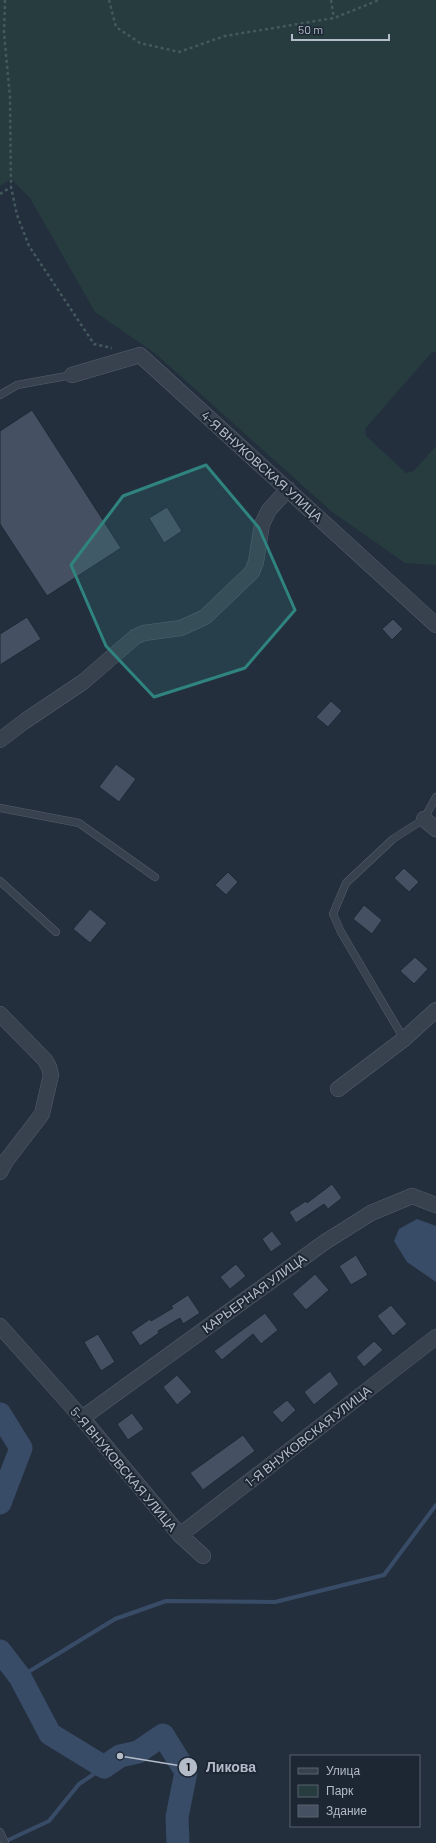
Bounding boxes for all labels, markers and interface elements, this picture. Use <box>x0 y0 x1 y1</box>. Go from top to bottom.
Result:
scale bar <box>292 16 389 42</box>
text: 50 m <box>298 22 323 36</box>
street label: 4-Я ВНУКОВСКАЯ УЛИЦА <box>198 407 326 525</box>
street label: КАРЬЕРНАЯ УЛИЦА <box>199 1250 309 1336</box>
street label: 1-Я ВНУКОВСКАЯ УЛИЦА <box>242 1382 374 1490</box>
street label: 5-Я ВНУКОВСКАЯ УЛИЦА <box>67 1404 181 1535</box>
callout: Ликова <box>178 1754 264 1780</box>
legend <box>290 1755 420 1827</box>
text: Ликова <box>206 1758 256 1775</box>
text: 1 <box>186 1759 190 1773</box>
text: Улица <box>326 1763 360 1778</box>
text: Парк <box>326 1783 354 1798</box>
text: Здание <box>326 1803 367 1818</box>

